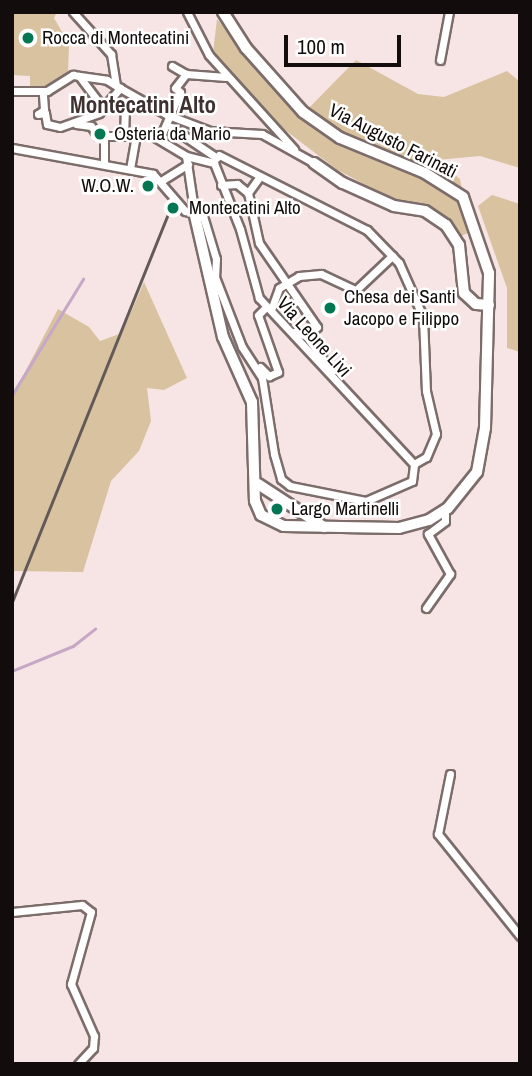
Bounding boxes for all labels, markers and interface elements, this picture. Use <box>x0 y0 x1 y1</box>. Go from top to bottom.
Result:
scale bar <box>287 21 404 65</box>
place label: Rocca di Montecatini <box>42 27 189 49</box>
marker: Rocca di Montecatini <box>20 30 36 46</box>
text: 100 m <box>297 32 345 61</box>
district label: Montecatini Alto <box>70 91 216 119</box>
street label: Via Augusto Farinati <box>325 99 461 183</box>
place label: Osteria da Mario <box>114 123 231 145</box>
marker: Osteria da Mario <box>92 126 108 142</box>
place label: W.O.W. <box>81 175 134 197</box>
marker: W.O.W. <box>140 178 156 194</box>
place label: Montecatini Alto <box>189 197 302 219</box>
marker: Montecatini Alto <box>163 198 183 218</box>
place label: Chesa dei Santi Jacopo e Filippo <box>344 286 459 330</box>
street label: Via Leone Livi <box>272 292 356 382</box>
marker: Chesa dei Santi Jacopo e Filippo <box>322 300 338 316</box>
place label: Largo Martinelli <box>291 498 399 520</box>
marker: Largo Martinelli <box>269 501 285 517</box>

